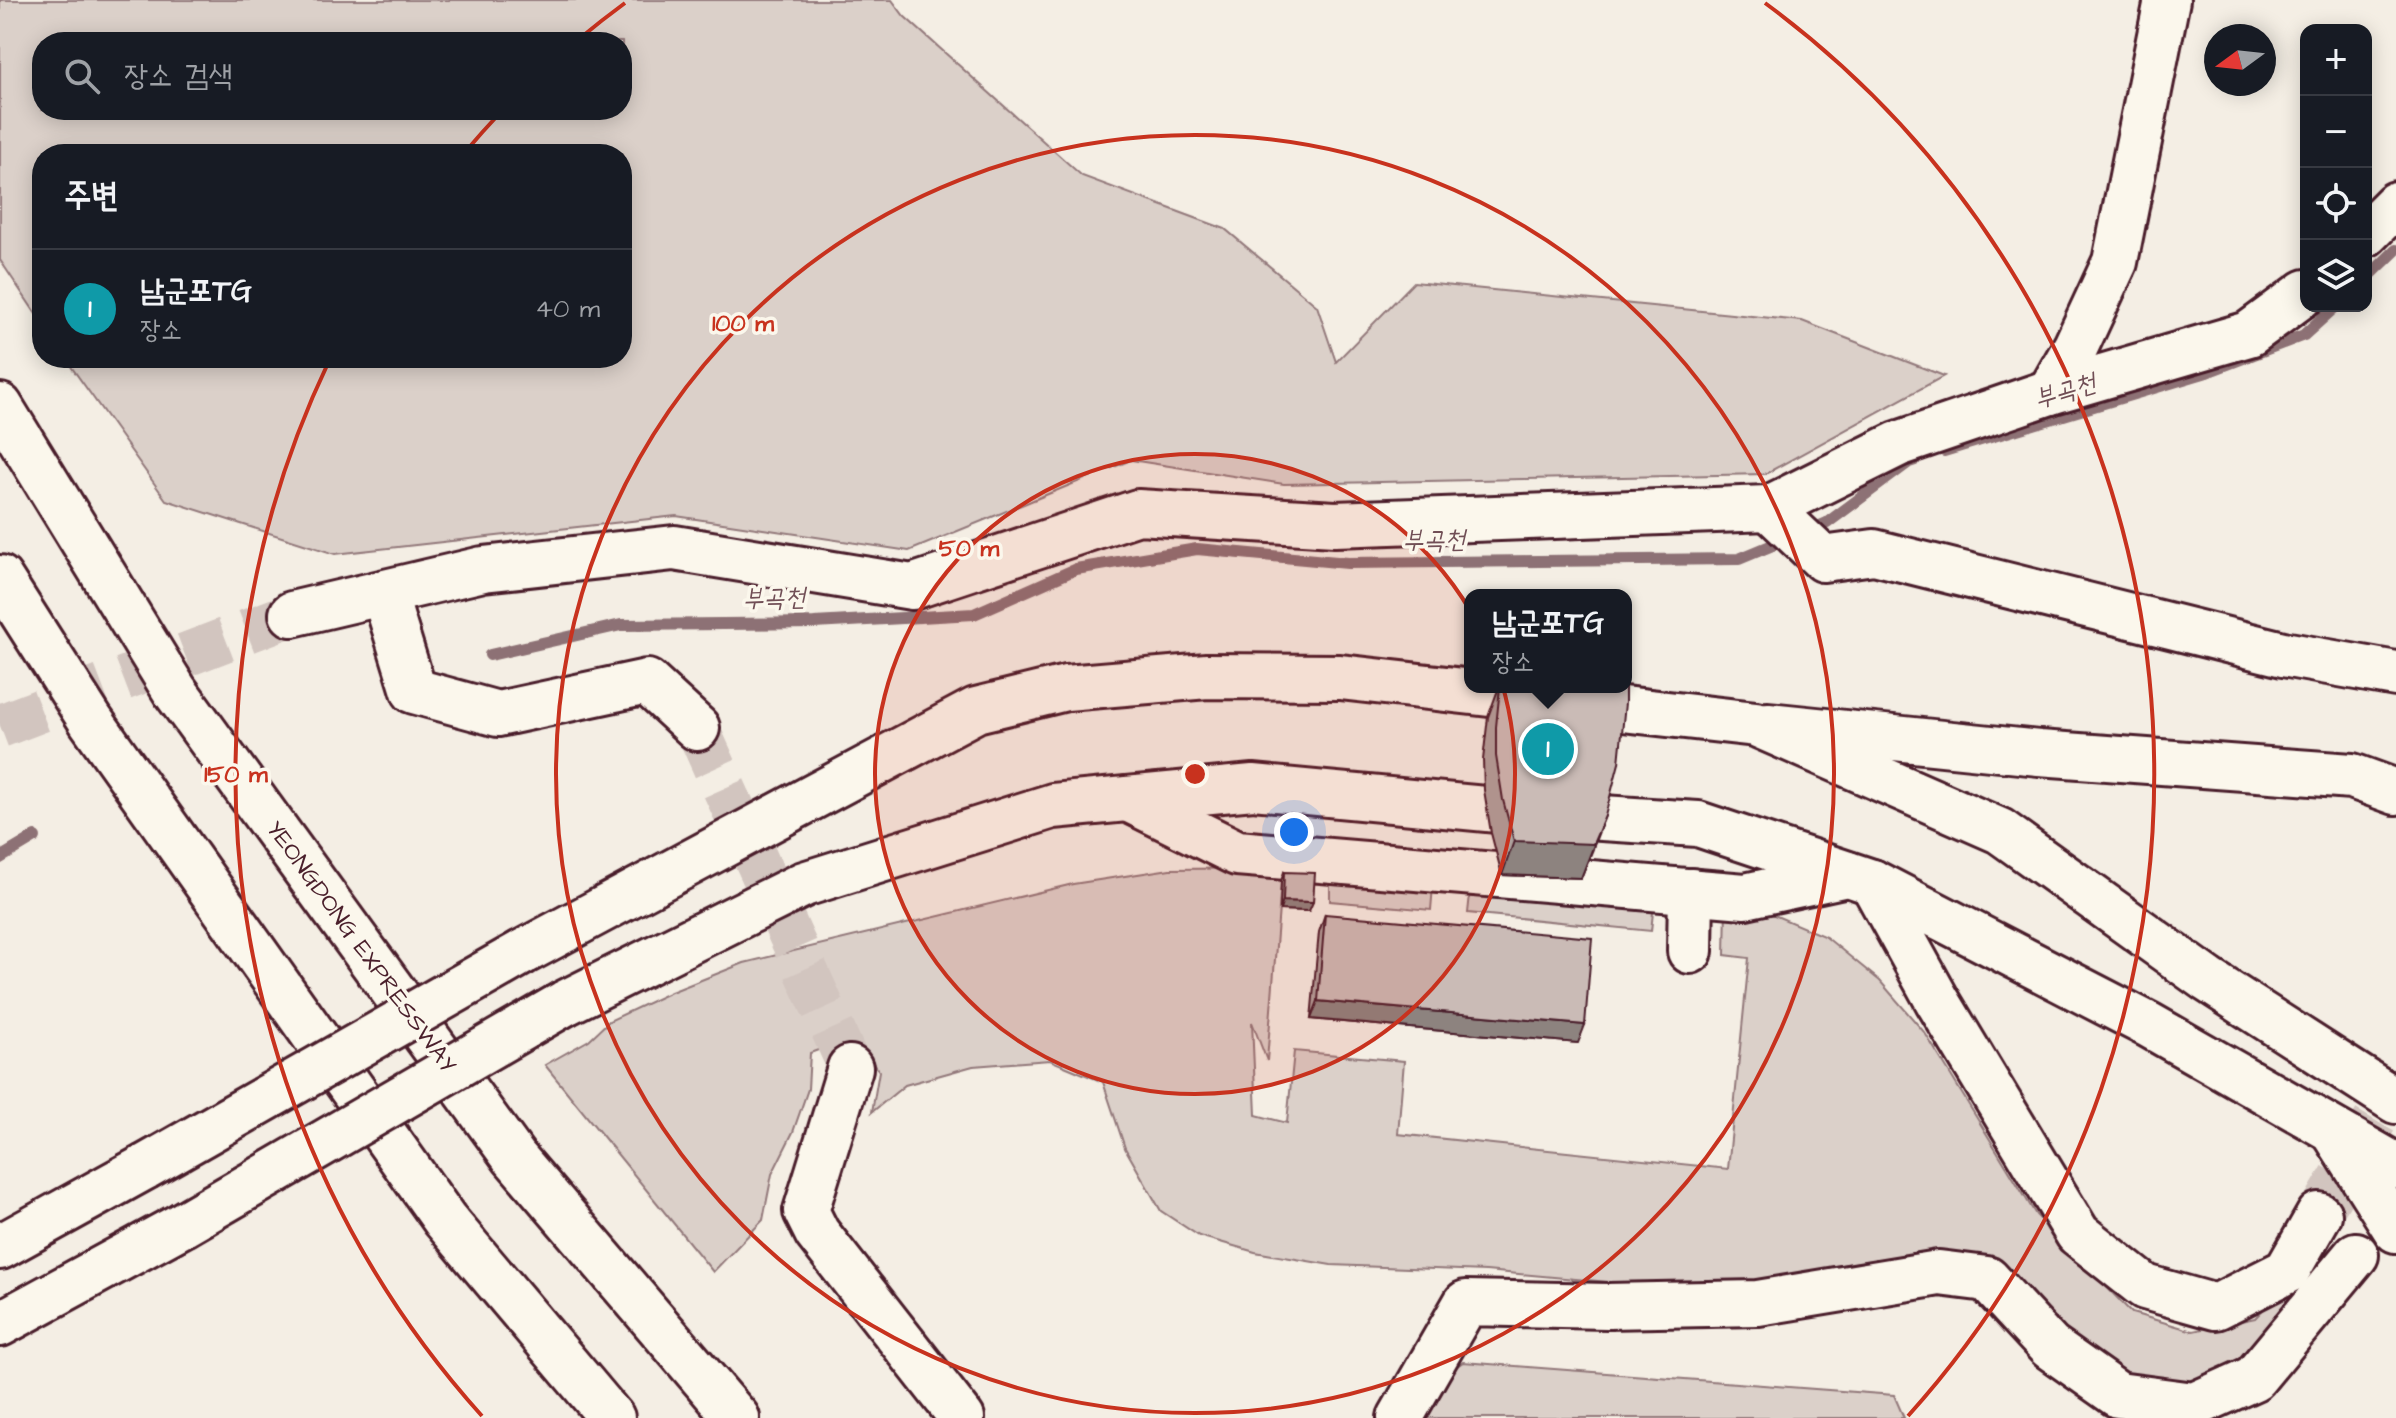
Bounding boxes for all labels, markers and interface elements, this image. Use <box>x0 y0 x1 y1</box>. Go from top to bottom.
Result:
north arrow <box>2204 24 2276 96</box>
map controls <box>2300 24 2372 312</box>
button: + <box>2300 24 2372 96</box>
search box <box>32 32 632 120</box>
icon: search <box>60 54 104 98</box>
text: 장소 검색 <box>124 55 233 97</box>
button: − <box>2300 96 2372 168</box>
button: locate <box>2300 168 2372 240</box>
text: 주변 <box>64 172 119 220</box>
button: layers <box>2300 240 2372 312</box>
text: 남군포TG <box>140 270 252 312</box>
text: 1 <box>88 291 92 327</box>
text: 40 m <box>535 291 600 327</box>
text: 100 m <box>712 307 774 341</box>
text: 장소 <box>140 312 182 348</box>
water label: 부곡천 <box>2030 364 2103 417</box>
water label: 부곡천 <box>1402 521 1469 559</box>
text: 50 m <box>939 532 1000 566</box>
water label: 부곡천 <box>742 579 809 617</box>
popup <box>1464 589 1632 693</box>
text: 남군포TG <box>1492 602 1604 644</box>
text: 장소 <box>1492 644 1534 680</box>
pin: 1 <box>1522 719 1574 779</box>
text: 150 m <box>204 758 268 792</box>
centre of rings <box>1181 760 1209 788</box>
your location <box>1274 812 1314 852</box>
street label: YEONGDONG EXPRESSWAY <box>258 814 464 1080</box>

